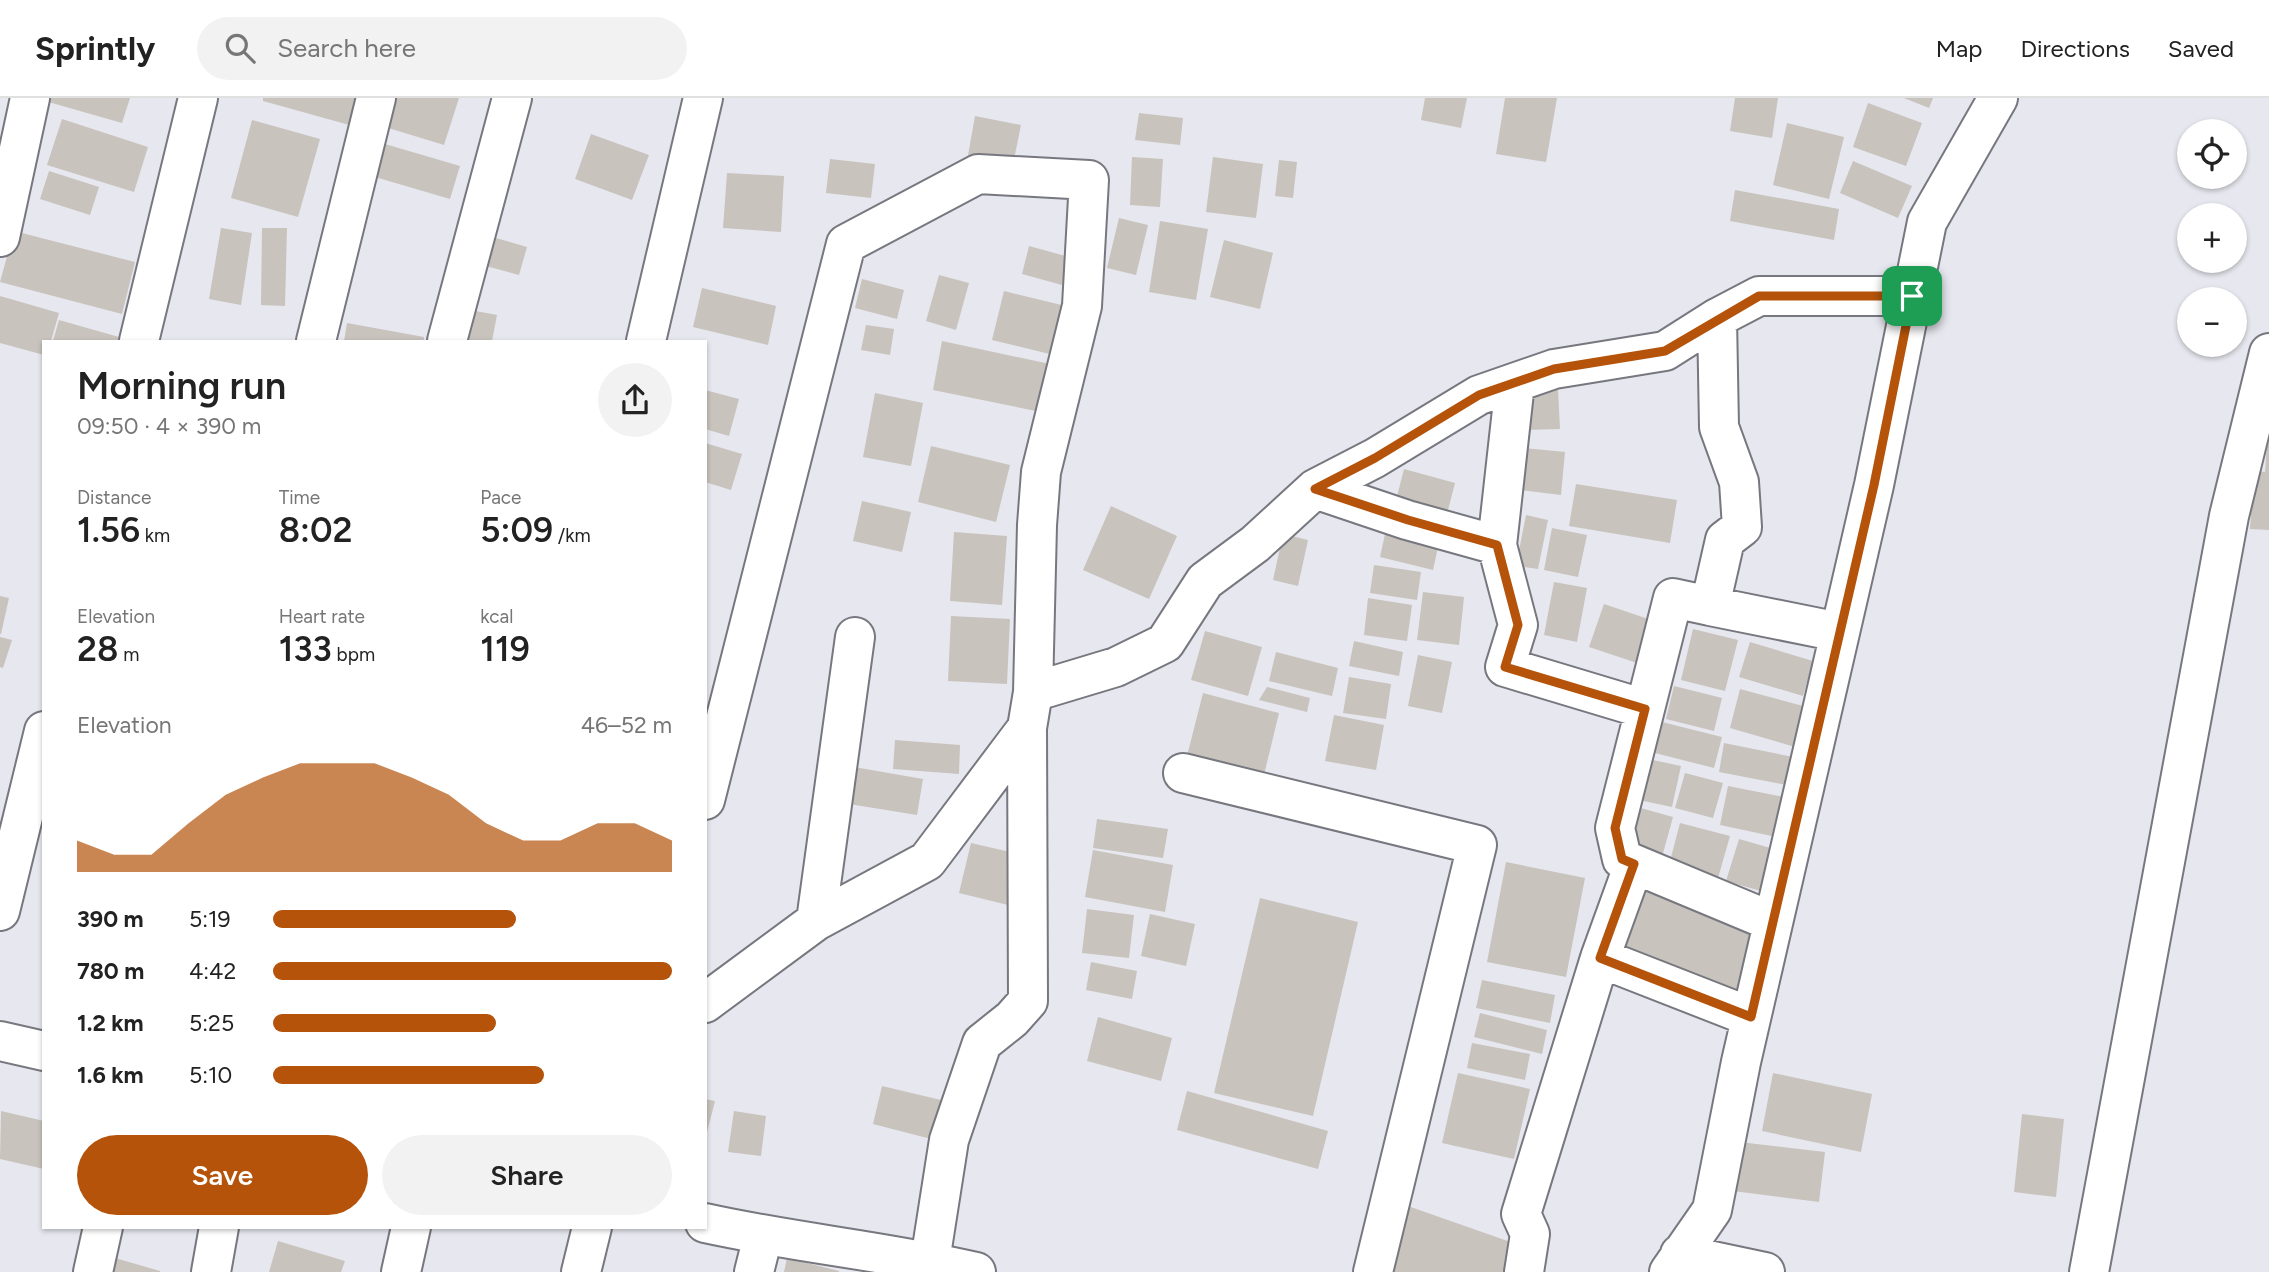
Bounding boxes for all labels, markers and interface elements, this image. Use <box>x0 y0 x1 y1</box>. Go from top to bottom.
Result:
search box <box>197 17 687 80</box>
text: Sprintly <box>35 29 155 68</box>
icon: search <box>221 29 259 67</box>
text: Search here <box>277 32 416 64</box>
text: Map <box>1936 34 1982 63</box>
text: Directions <box>2020 34 2130 63</box>
text: Saved <box>2168 34 2234 63</box>
map controls <box>2177 119 2247 357</box>
button: locate <box>2177 119 2247 189</box>
button: + <box>2177 203 2247 273</box>
pin <box>1882 266 1942 326</box>
icon: arrive <box>1893 277 1931 315</box>
button: − <box>2177 287 2247 357</box>
text: Morning run <box>77 363 286 409</box>
button: share <box>598 363 672 437</box>
text: 09:50 · 4 × 390 m <box>77 412 261 440</box>
text: Distance <box>77 486 151 509</box>
text: Time <box>279 486 320 509</box>
text: Pace <box>480 486 521 509</box>
text: 1.56 <box>77 509 140 551</box>
text: 8:02 <box>279 509 353 551</box>
text: 5:09 <box>480 509 553 551</box>
text: km <box>140 524 170 547</box>
text: /km <box>553 524 591 547</box>
text: Elevation <box>77 605 155 628</box>
text: Heart rate <box>279 605 365 628</box>
text: kcal <box>480 605 514 628</box>
text: 28 <box>77 628 118 670</box>
text: 133 <box>279 628 332 670</box>
text: 119 <box>480 628 530 670</box>
text: m <box>118 643 139 666</box>
text: bpm <box>332 643 375 666</box>
text: Elevation <box>77 711 172 739</box>
text: 46–52 m <box>581 711 672 739</box>
text: 390 m <box>77 905 144 933</box>
text: 5:19 <box>189 905 231 933</box>
text: 780 m <box>77 957 144 985</box>
text: 4:42 <box>189 957 236 985</box>
text: 1.2 km <box>77 1009 144 1037</box>
text: 5:25 <box>189 1009 234 1037</box>
text: 1.6 km <box>77 1061 144 1089</box>
text: 5:10 <box>189 1061 232 1089</box>
button: Save <box>77 1135 368 1215</box>
button: Share <box>382 1135 672 1215</box>

